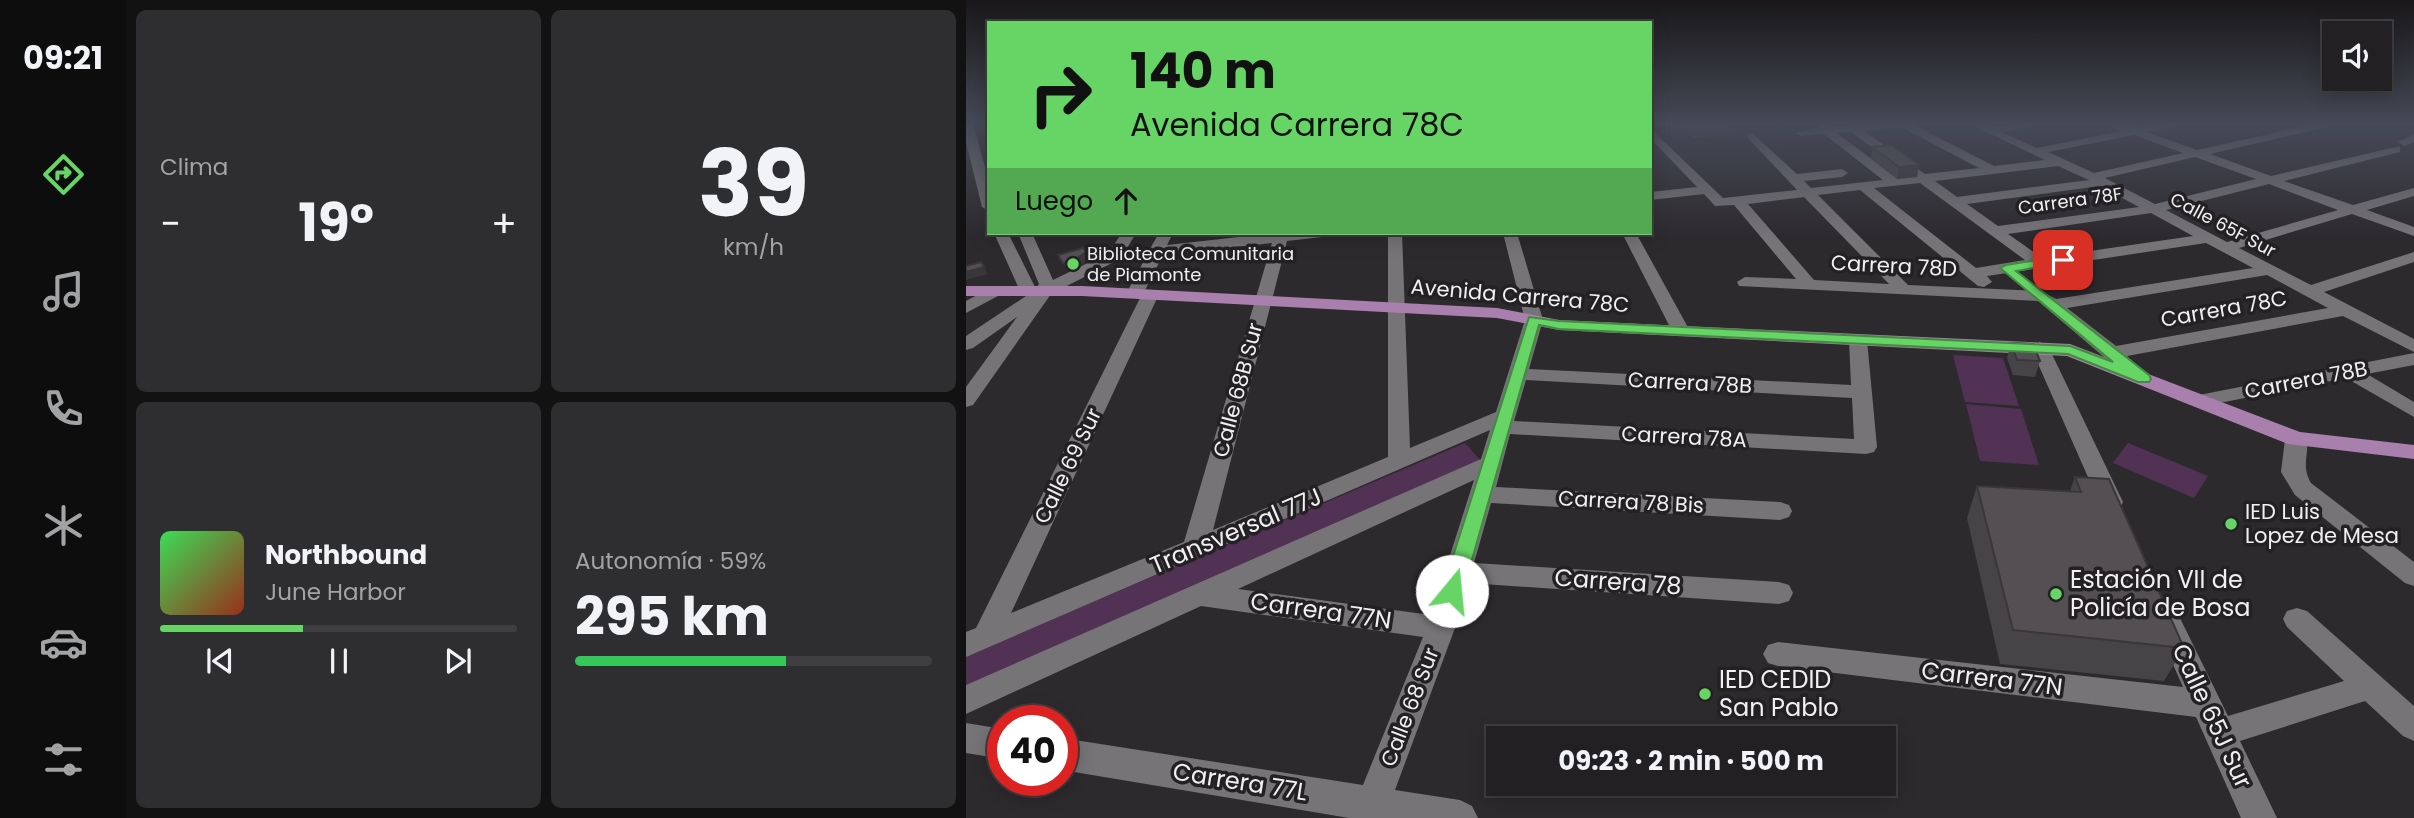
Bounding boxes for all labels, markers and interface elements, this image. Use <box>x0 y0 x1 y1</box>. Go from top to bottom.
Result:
map controls <box>2322 21 2392 91</box>
button: sound <box>2322 21 2392 91</box>
text: 09:21 <box>23 35 103 80</box>
text: 140 m <box>1130 37 1276 105</box>
icon: right <box>1015 49 1106 140</box>
text: Avenida Carrera 78C <box>1130 102 1464 147</box>
text: 39 <box>698 120 809 248</box>
icon: directions <box>39 150 88 199</box>
text: Clima <box>160 151 228 183</box>
street label: Carrera 78F <box>2016 181 2123 220</box>
icon: ahead <box>1107 182 1145 220</box>
text: Luego <box>1015 183 1093 219</box>
text: 19° <box>298 186 374 259</box>
street label: Calle 65F Sur <box>2166 186 2281 263</box>
text: − <box>160 197 181 250</box>
text: + <box>491 197 517 250</box>
pin <box>2033 230 2093 290</box>
text: km/h <box>723 231 784 263</box>
place label: Biblioteca Comunitaria de Piamonte <box>1087 241 1294 287</box>
icon: arrive <box>2044 241 2082 279</box>
street label: Carrera 78D <box>1830 248 1958 283</box>
marker: Biblioteca Comunitaria de Piamonte <box>1065 256 1081 272</box>
icon: music <box>39 267 88 316</box>
street label: Avenida Carrera 78C <box>1410 272 1630 319</box>
street label: Carrera 78C <box>2159 283 2289 334</box>
street label: Calle 68B Sur <box>1206 319 1269 460</box>
street label: Carrera 78B <box>2242 353 2370 406</box>
street label: Carrera 78B <box>1627 365 1753 400</box>
icon: phone <box>39 384 88 433</box>
street label: Calle 69 Sur <box>1027 403 1108 528</box>
street label: Carrera 78A <box>1621 419 1748 454</box>
street label: Transversal 77J <box>1145 480 1327 582</box>
street label: Carrera 78 Bis <box>1557 483 1705 520</box>
place label: IED Luis Lopez de Mesa <box>2245 497 2399 550</box>
icon: climate <box>39 501 88 550</box>
marker: IED Luis Lopez de Mesa <box>2223 516 2239 532</box>
text: Northbound <box>265 537 427 573</box>
text: Autonomía · 59% <box>575 545 766 577</box>
position arrow <box>1415 554 1489 628</box>
street label: Carrera 78 <box>1553 561 1683 602</box>
place label: Estación VII de Policía de Bosa <box>2070 563 2251 624</box>
text: June Harbor <box>265 576 406 608</box>
text: 295 km <box>575 580 769 653</box>
street label: Carrera 77N <box>1248 584 1394 637</box>
marker: Estación VII de Policía de Bosa <box>2048 586 2064 602</box>
icon: car <box>39 618 88 667</box>
street label: Calle 65J Sur <box>2165 638 2260 793</box>
icon: previous <box>201 642 239 680</box>
icon: pause <box>320 642 358 680</box>
icon: next <box>439 642 477 680</box>
street label: Calle 68 Sur <box>1374 643 1446 770</box>
street label: Carrera 77N <box>1919 653 2065 704</box>
place label: IED CEDID San Pablo <box>1719 663 1839 724</box>
marker: IED CEDID San Pablo <box>1697 686 1713 702</box>
speed limit sign: 40 <box>987 705 1078 796</box>
icon: filters <box>39 735 88 784</box>
text: 09:23 · 2 min · 500 m <box>1558 743 1824 779</box>
street label: Carrera 77L <box>1170 755 1310 808</box>

